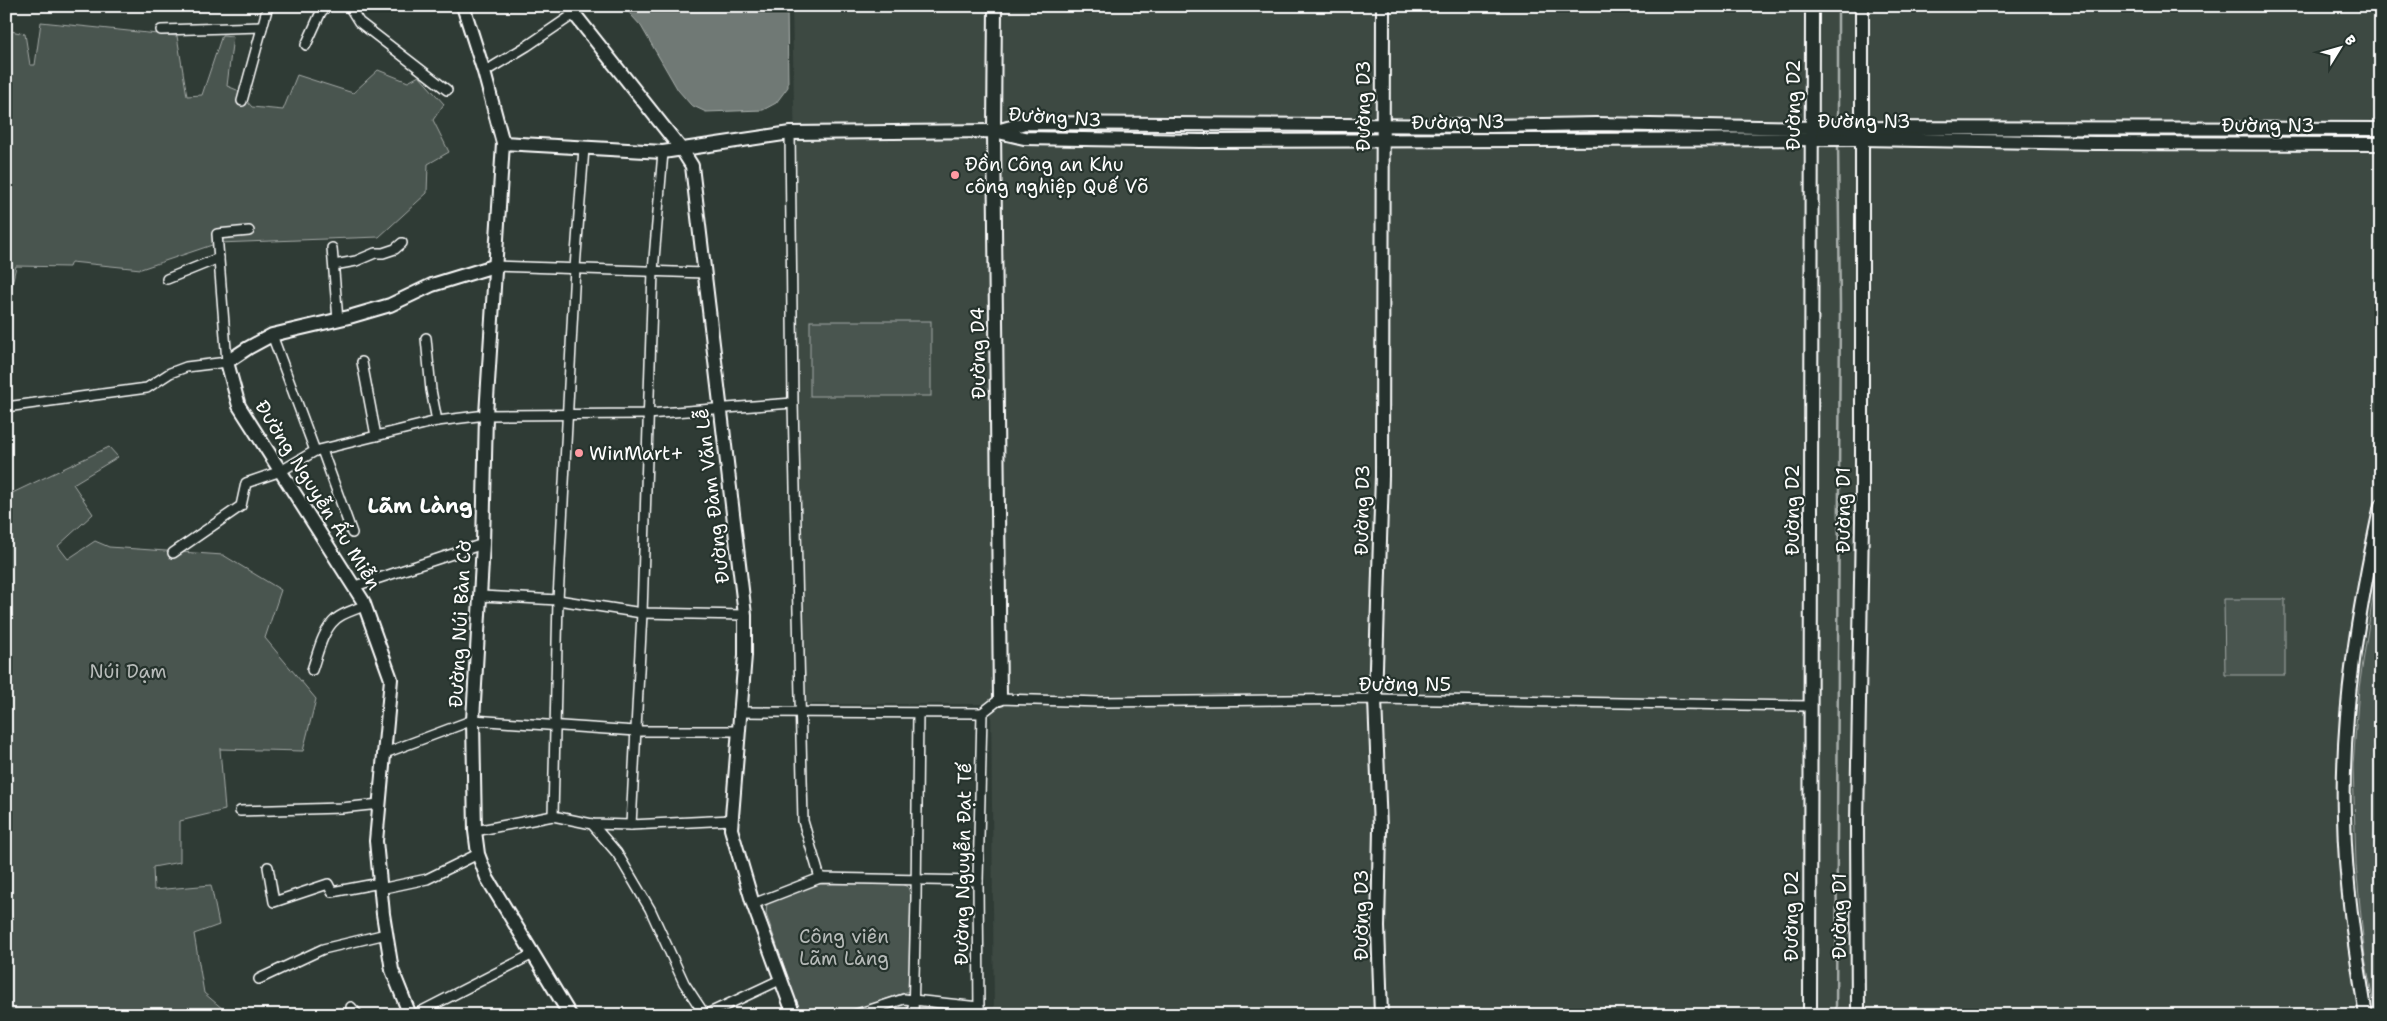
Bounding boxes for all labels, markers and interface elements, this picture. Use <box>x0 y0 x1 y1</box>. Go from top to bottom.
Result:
north arrow <box>2314 22 2364 72</box>
text: B <box>2341 31 2360 49</box>
street label: Đường D2 <box>1781 59 1806 151</box>
street label: Đường D3 <box>1351 60 1376 152</box>
street label: Đường N3 <box>1008 101 1102 133</box>
street label: Đường N3 <box>1411 109 1505 135</box>
street label: Đường N3 <box>1817 109 1911 134</box>
street label: Đường N3 <box>2221 113 2315 138</box>
place label: Đồn Công an Khu công nghiệp Quế Võ <box>965 152 1148 199</box>
marker: Đồn Công an Khu công nghiệp Quế Võ <box>949 169 961 181</box>
street label: Đường D4 <box>965 307 991 399</box>
street label: Đường Nguyễn Ấu Miễn <box>249 394 389 595</box>
street label: Đường Đàm Văn Lễ <box>689 407 735 585</box>
place label: WinMart+ <box>589 441 684 466</box>
marker: WinMart+ <box>573 447 585 459</box>
street label: Đường D3 <box>1349 464 1375 556</box>
street label: Đường D2 <box>1780 464 1805 556</box>
street label: Đường D1 <box>1831 467 1856 553</box>
district label: Lãm Làng <box>367 492 473 520</box>
street label: Đường Núi Bàn Cờ <box>443 540 477 708</box>
park label: Núi Dạm <box>89 659 167 684</box>
street label: Đường N5 <box>1359 672 1451 697</box>
street label: Đường Nguyễn Đạt Tế <box>949 762 977 966</box>
street label: Đường D3 <box>1349 869 1374 961</box>
street label: Đường D2 <box>1779 870 1804 962</box>
street label: Đường D1 <box>1827 873 1852 959</box>
park label: Công viên Lãm Làng <box>799 924 889 971</box>

